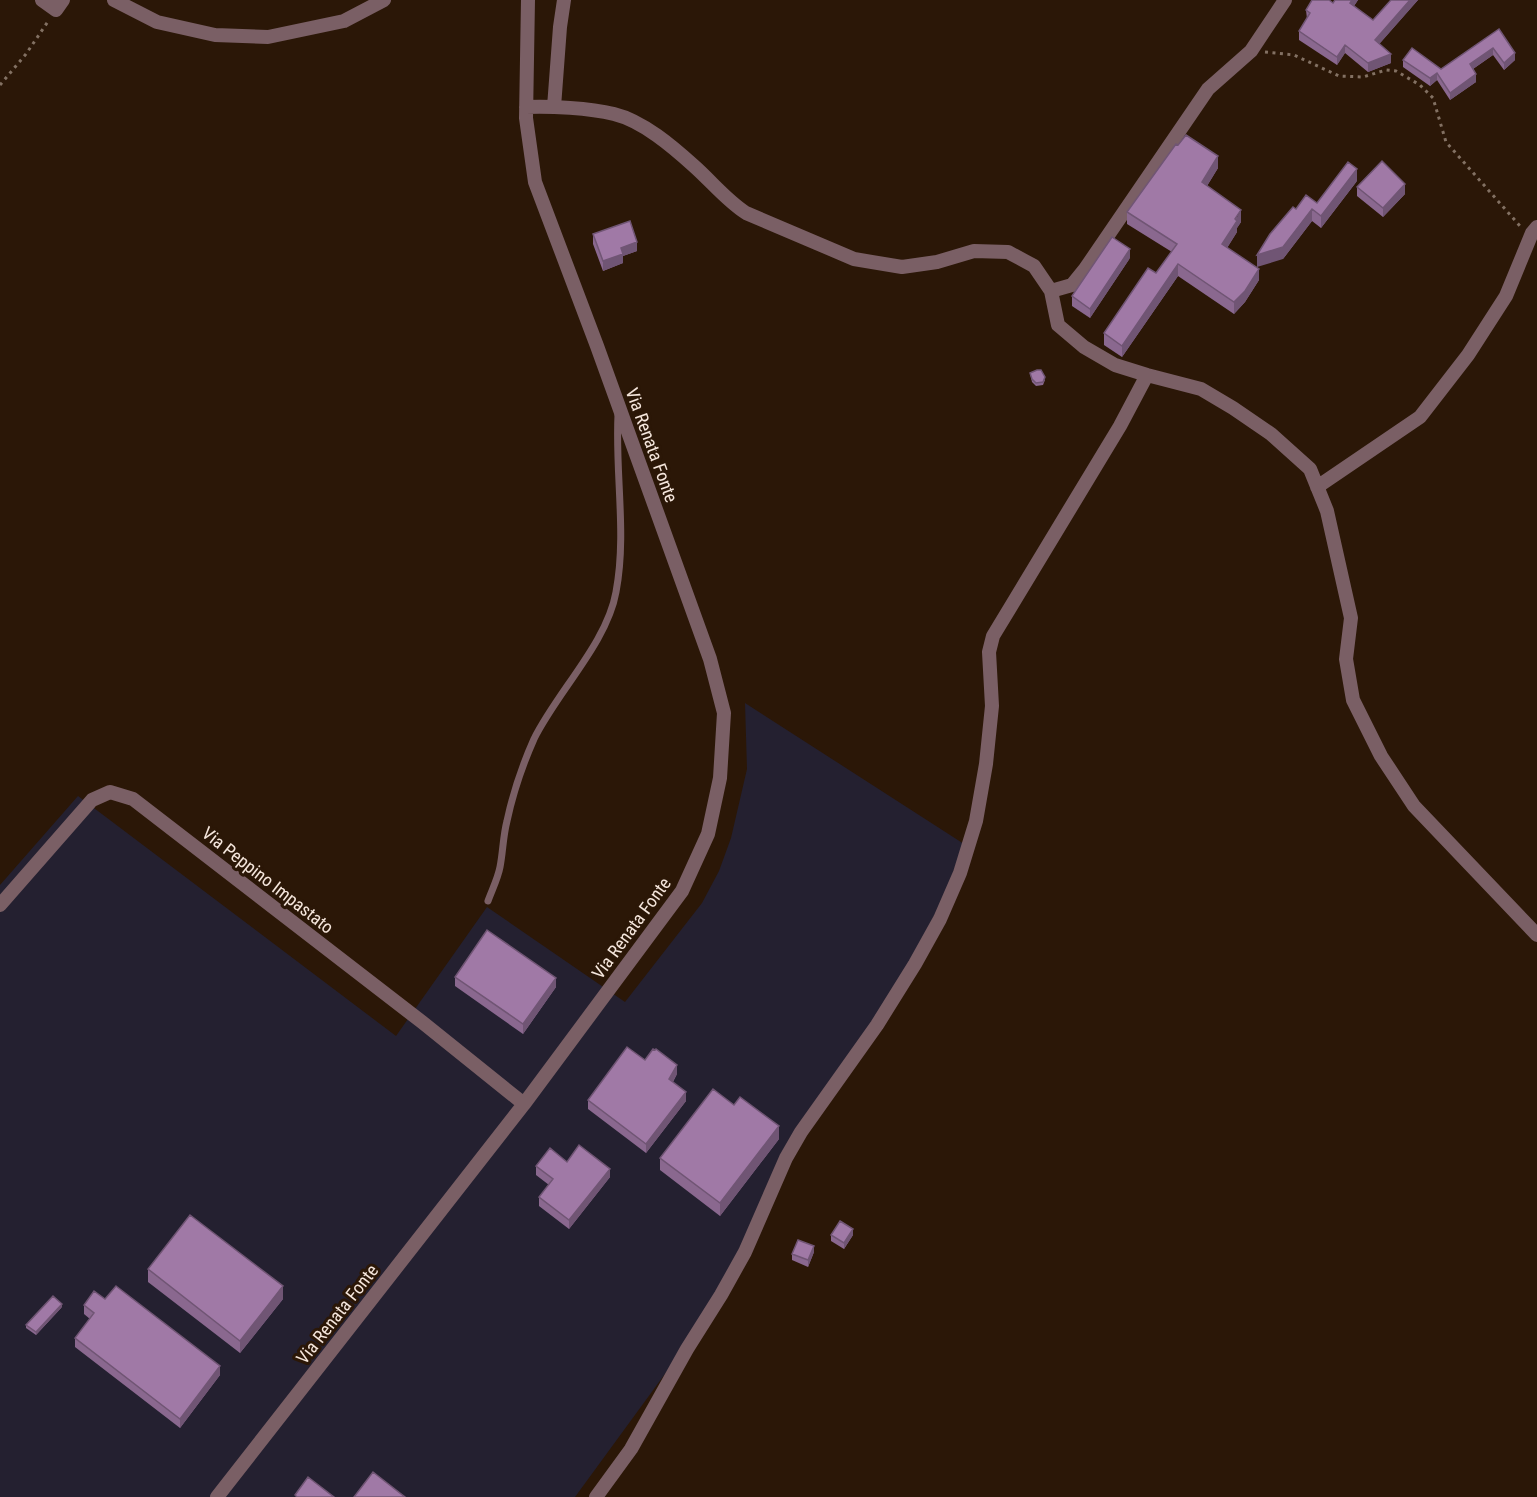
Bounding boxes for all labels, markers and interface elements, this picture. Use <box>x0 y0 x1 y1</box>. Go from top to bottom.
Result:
street label: Via Renata Fonte <box>622 385 682 505</box>
street label: Via Peppino Impastato <box>198 822 338 938</box>
street label: Via Renata Fonte <box>587 873 675 983</box>
street label: Via Renata Fonte <box>292 1260 382 1368</box>

